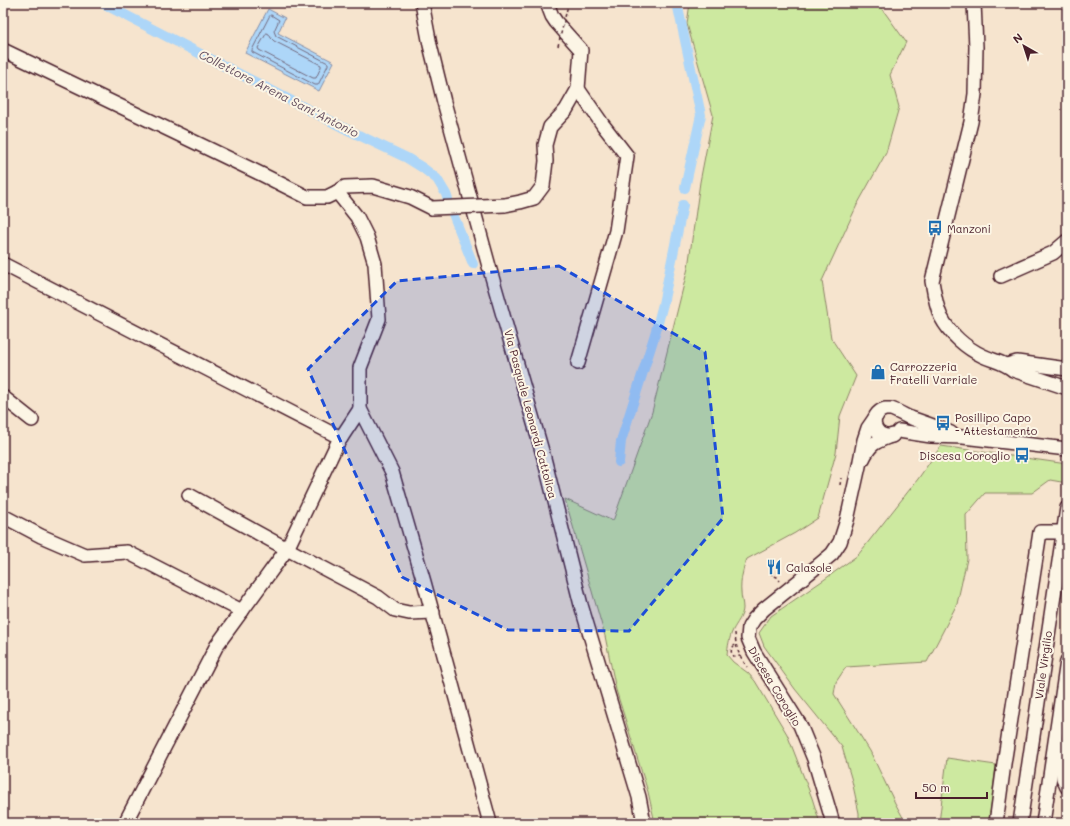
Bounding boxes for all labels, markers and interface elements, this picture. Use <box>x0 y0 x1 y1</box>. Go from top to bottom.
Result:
north arrow <box>1004 26 1044 66</box>
text: N <box>1009 29 1025 46</box>
water label: Collettore Arena Sant'Antonio <box>196 46 362 140</box>
bus stop icon: Manzoni <box>926 219 944 237</box>
place label: Manzoni <box>947 221 991 236</box>
street label: Via Pasquale Leonardi Cattolica <box>501 328 561 500</box>
place label: Carrozzeria Fratelli Varriale <box>890 359 978 387</box>
shop icon: Carrozzeria Fratelli Varriale <box>869 363 887 381</box>
place label: Posillipo Capo - Attestamento <box>955 410 1038 438</box>
bus stop icon: Posillipo Capo - Attestamento <box>934 414 952 432</box>
bus stop icon: Discesa Coroglio <box>1013 446 1031 464</box>
place label: Discesa Coroglio <box>919 448 1010 463</box>
restaurant icon: Calasole <box>765 558 783 576</box>
place label: Calasole <box>786 560 832 575</box>
street label: Viale Virgilio <box>1031 629 1055 700</box>
street label: Discesa Coroglio <box>745 643 805 729</box>
scale bar <box>916 774 987 800</box>
text: 50 m <box>922 779 950 795</box>

